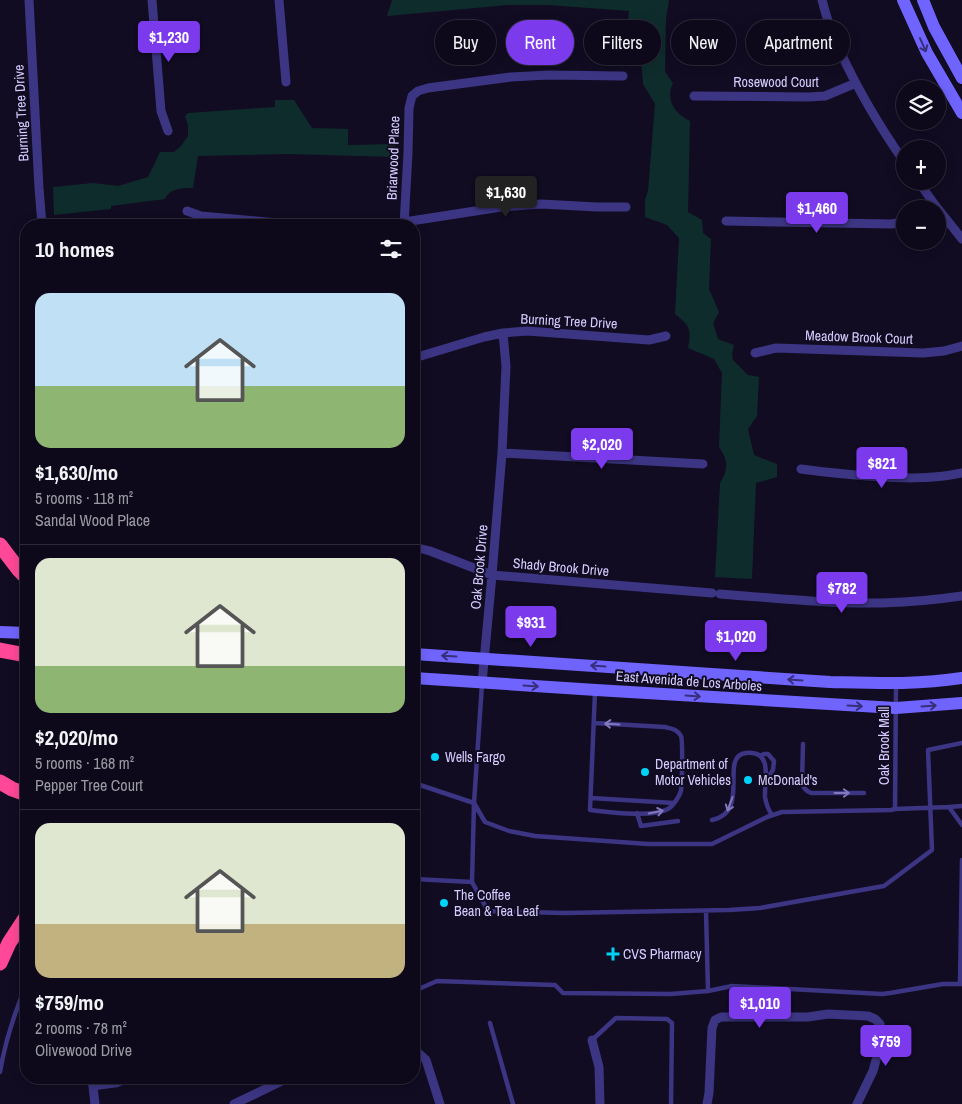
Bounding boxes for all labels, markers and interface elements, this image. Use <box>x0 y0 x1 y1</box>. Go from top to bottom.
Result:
pin: $1,230 <box>128 20 210 63</box>
chip: Buy <box>435 20 496 65</box>
chip: Rent <box>506 20 574 65</box>
chip: Filters <box>584 20 661 65</box>
chip: New <box>671 20 736 65</box>
chip: Apartment <box>746 20 850 65</box>
text: $1,230 <box>149 26 189 48</box>
one-way arrow <box>918 37 928 52</box>
street label: Burning Tree Drive <box>9 64 33 162</box>
street label: Rosewood Court <box>733 73 819 91</box>
map controls <box>896 80 946 250</box>
button: layers <box>896 80 946 130</box>
street label: Briarwood Place <box>383 116 403 200</box>
button: + <box>896 140 946 190</box>
pin: $1,630 <box>465 176 547 218</box>
text: $1,630 <box>486 181 526 203</box>
pin: $1,460 <box>776 192 858 234</box>
text: $1,460 <box>797 197 837 219</box>
button: − <box>896 200 946 250</box>
text: 10 homes <box>35 235 114 264</box>
icon: filters <box>377 235 405 263</box>
street label: Burning Tree Drive <box>520 309 618 333</box>
icon: home <box>175 325 265 415</box>
street label: Meadow Brook Court <box>805 326 913 348</box>
pin: $2,020 <box>561 428 643 470</box>
text: $2,020 <box>582 433 622 455</box>
pin: $821 <box>852 446 912 489</box>
text: $821 <box>867 452 897 474</box>
text: $1,630/mo <box>35 458 118 487</box>
text: 5 rooms · 118 m² <box>35 487 133 509</box>
text: Sandal Wood Place <box>35 509 150 531</box>
street label: Oak Brook Drive <box>466 524 492 610</box>
street label: Shady Brook Drive <box>512 554 610 580</box>
pin: $782 <box>812 572 872 614</box>
text: $782 <box>827 577 857 599</box>
icon: home <box>175 591 265 681</box>
pin: $931 <box>501 606 561 648</box>
text: $931 <box>516 611 546 633</box>
pin: $1,020 <box>695 620 777 662</box>
text: $1,020 <box>716 625 756 647</box>
one-way arrow <box>441 652 457 661</box>
one-way arrow <box>590 661 606 671</box>
street label: East Avenida de Los Arboles <box>615 667 763 695</box>
one-way arrow <box>787 675 803 684</box>
one-way arrow <box>522 682 538 691</box>
one-way arrow <box>684 692 700 701</box>
one-way arrow <box>846 701 863 711</box>
one-way arrow <box>921 701 937 710</box>
street label: Oak Brook Mall <box>875 707 893 785</box>
one-way arrow <box>605 720 621 729</box>
text: $2,020/mo <box>35 723 118 752</box>
place label: Wells Fargo <box>445 748 505 766</box>
marker: Wells Fargo <box>429 751 441 763</box>
text: 5 rooms · 168 m² <box>35 752 134 774</box>
place label: Department of Motor Vehicles <box>655 755 731 789</box>
marker: Department of Motor Vehicles <box>639 766 651 778</box>
place label: McDonald's <box>758 771 818 789</box>
text: Pepper Tree Court <box>35 774 143 796</box>
marker: McDonald's <box>742 774 754 786</box>
one-way arrow <box>833 788 849 798</box>
one-way arrow <box>725 796 734 811</box>
one-way arrow <box>648 807 664 816</box>
icon: home <box>175 856 265 946</box>
place label: The Coffee Bean & Tea Leaf <box>454 886 540 920</box>
marker: The Coffee Bean & Tea Leaf <box>438 897 450 909</box>
place label: CVS Pharmacy <box>623 945 702 963</box>
marker: CVS Pharmacy <box>607 948 619 960</box>
pin: $1,010 <box>719 986 801 1029</box>
text: $759/mo <box>35 988 104 1017</box>
text: $1,010 <box>740 992 780 1014</box>
text: 2 rooms · 78 m² <box>35 1017 127 1039</box>
pin: $759 <box>856 1024 916 1067</box>
text: $759 <box>871 1030 901 1052</box>
text: Olivewood Drive <box>35 1039 132 1061</box>

